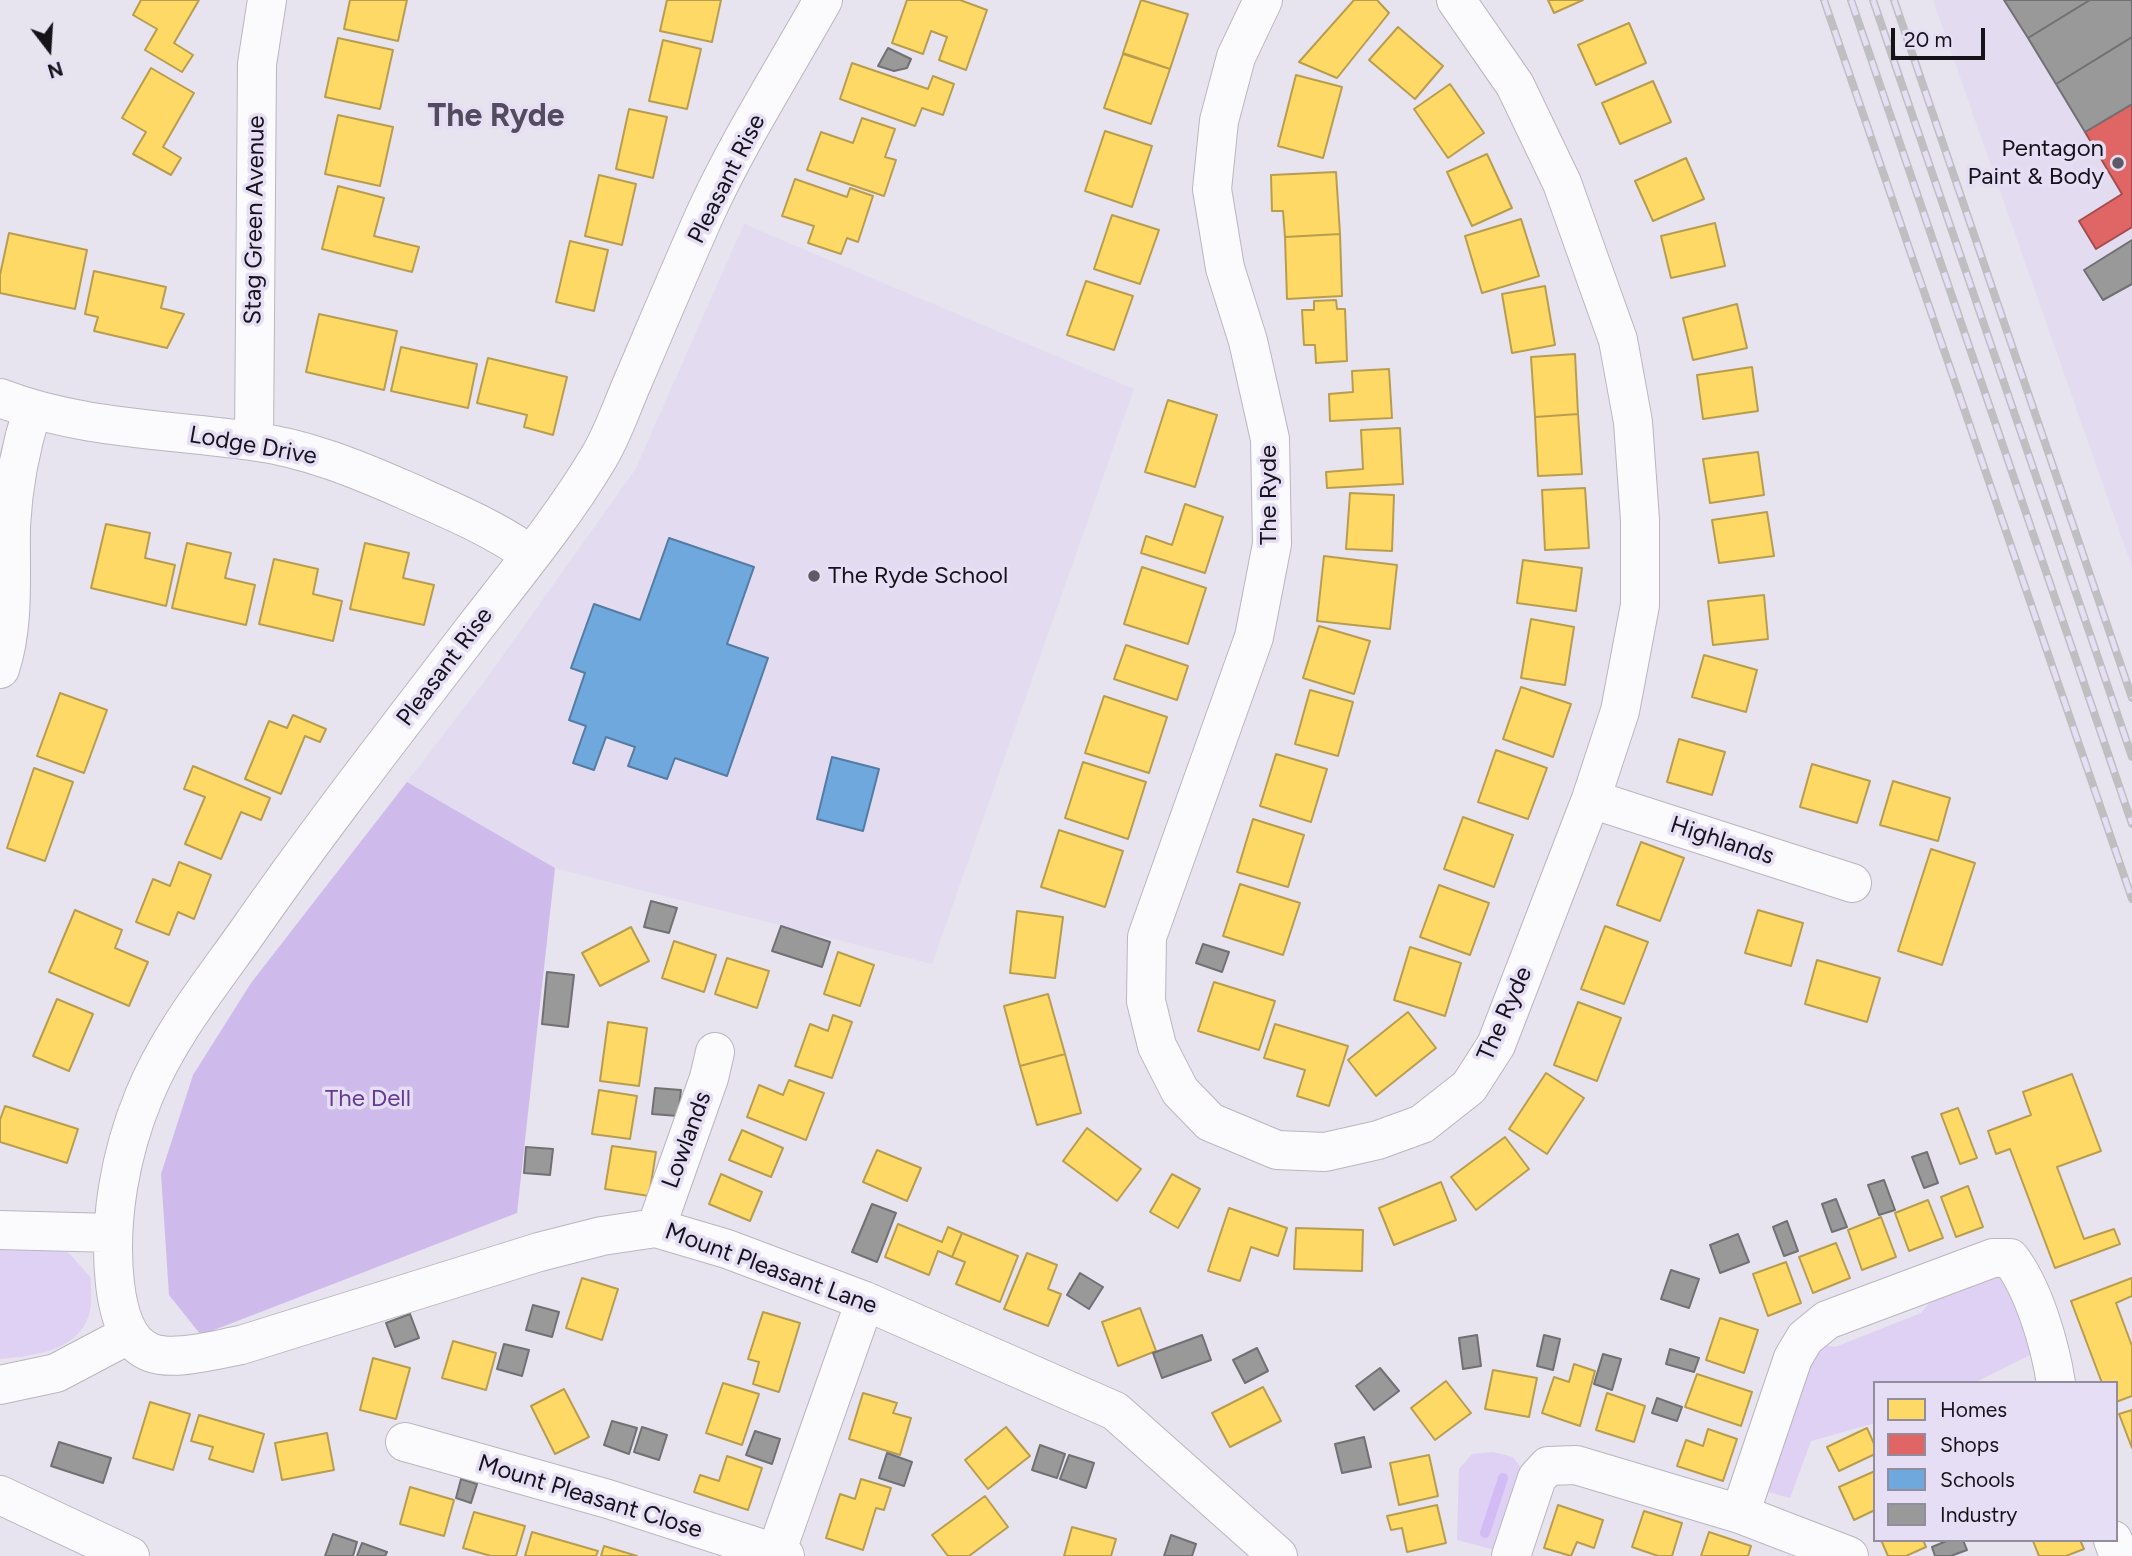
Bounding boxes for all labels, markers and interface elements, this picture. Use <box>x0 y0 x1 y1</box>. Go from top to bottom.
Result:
north arrow <box>14 14 84 84</box>
scale bar <box>1894 14 1988 58</box>
text: 20 m <box>1904 27 1952 52</box>
text: N <box>45 56 66 83</box>
district label: The Ryde <box>427 98 565 136</box>
street label: Pleasant Rise <box>682 110 772 248</box>
street label: Stag Green Avenue <box>239 115 271 325</box>
place label: Pentagon Paint & Body <box>1967 135 2104 191</box>
marker: Pentagon Paint & Body <box>2110 155 2126 171</box>
street label: Lodge Drive <box>187 421 319 471</box>
street label: The Ryde <box>1255 445 1283 545</box>
place label: The Ryde School <box>828 562 1008 590</box>
marker: The Ryde School <box>806 568 822 584</box>
street label: Pleasant Rise <box>391 602 499 732</box>
street label: Highlands <box>1667 811 1777 871</box>
street label: The Ryde <box>1471 962 1539 1066</box>
park label: The Dell <box>325 1085 411 1113</box>
street label: Lowlands <box>656 1088 718 1192</box>
street label: Mount Pleasant Lane <box>661 1217 881 1321</box>
legend <box>1873 1381 2118 1542</box>
text: Homes <box>1940 1397 2007 1422</box>
text: Shops <box>1940 1432 1999 1457</box>
street label: Mount Pleasant Close <box>474 1449 706 1545</box>
text: Schools <box>1940 1467 2015 1492</box>
text: Industry <box>1940 1502 2017 1527</box>

